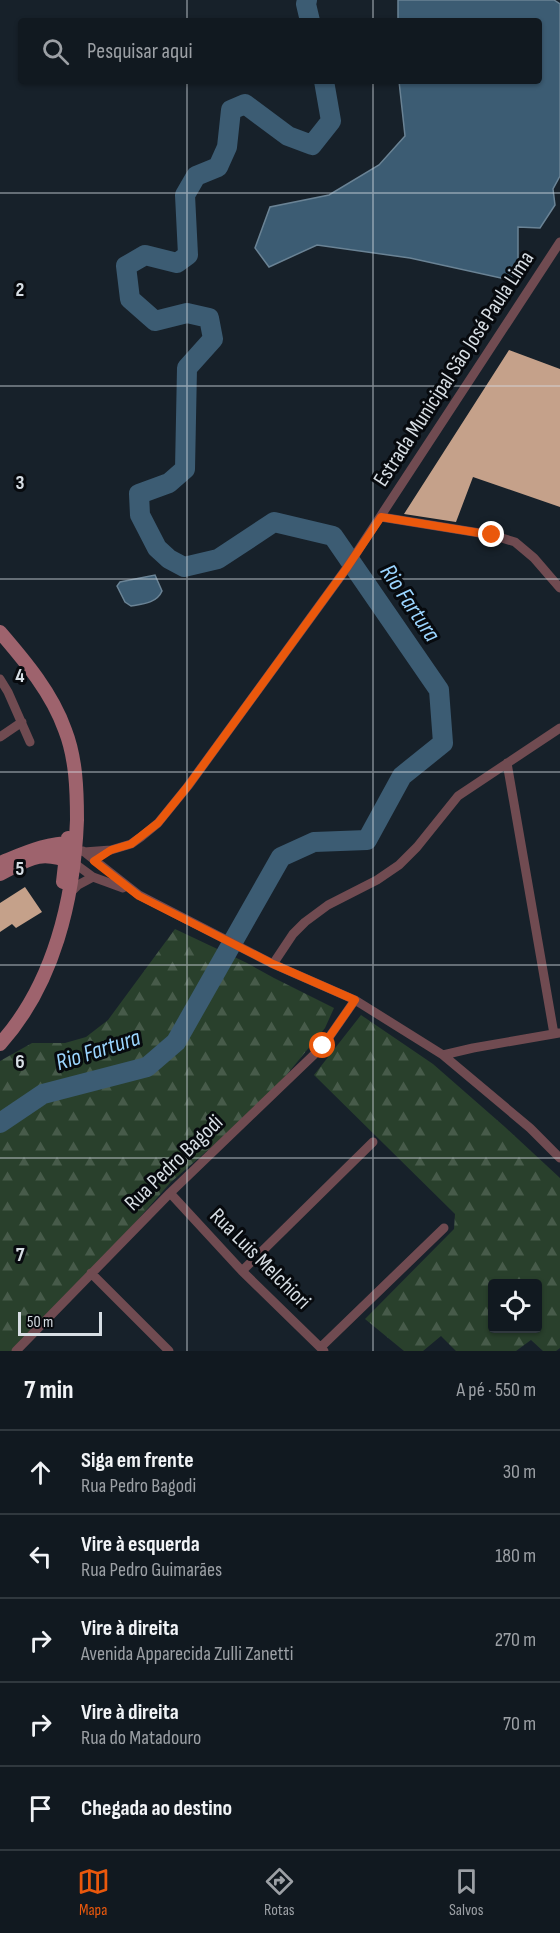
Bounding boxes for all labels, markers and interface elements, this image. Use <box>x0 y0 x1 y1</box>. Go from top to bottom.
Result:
search box <box>18 18 542 84</box>
icon: search <box>39 35 72 68</box>
text: Pesquisar aqui <box>87 38 192 65</box>
street label: Estrada Municipal São José Paula Lima <box>368 246 540 492</box>
text: 2 <box>16 278 24 302</box>
text: 3 <box>16 471 25 495</box>
route end <box>478 521 504 547</box>
water label: Rio Fartura <box>374 559 447 647</box>
text: 4 <box>15 664 25 688</box>
text: 5 <box>16 857 25 881</box>
water label: Rio Fartura <box>52 1023 144 1077</box>
route start <box>309 1032 335 1058</box>
text: 6 <box>15 1050 25 1074</box>
street label: Rua Pedro Bagodi <box>119 1109 229 1217</box>
street label: Rua Luis Melchiori <box>204 1203 316 1315</box>
text: 7 <box>16 1243 25 1267</box>
map controls <box>488 1279 542 1333</box>
button: locate <box>488 1279 542 1333</box>
scale bar <box>18 1309 102 1336</box>
text: 50 m <box>27 1313 53 1332</box>
text: 7 min <box>24 1375 73 1406</box>
text: A pé · 550 m <box>457 1378 536 1402</box>
text: Siga em frente <box>81 1447 194 1474</box>
icon: ahead <box>24 1456 57 1489</box>
text: 30 m <box>503 1460 536 1484</box>
text: Rua Pedro Bagodi <box>81 1474 196 1498</box>
text: Vire à esquerda <box>81 1531 200 1558</box>
icon: left <box>24 1540 57 1573</box>
text: 180 m <box>495 1544 536 1568</box>
text: Rua Pedro Guimarães <box>81 1558 222 1582</box>
text: Vire à direita <box>81 1615 179 1642</box>
icon: right <box>24 1624 57 1657</box>
text: 270 m <box>495 1628 536 1652</box>
text: Avenida Apparecida Zulli Zanetti <box>81 1642 293 1666</box>
text: Vire à direita <box>81 1699 179 1726</box>
icon: right <box>24 1708 57 1741</box>
text: 70 m <box>503 1712 536 1736</box>
text: Rua do Matadouro <box>81 1726 201 1750</box>
icon: arrive <box>24 1792 57 1825</box>
text: Chegada ao destino <box>81 1795 232 1822</box>
tab: Mapa <box>77 1865 110 1920</box>
tab: Rotas <box>263 1865 296 1920</box>
tab: Salvos <box>449 1865 483 1920</box>

